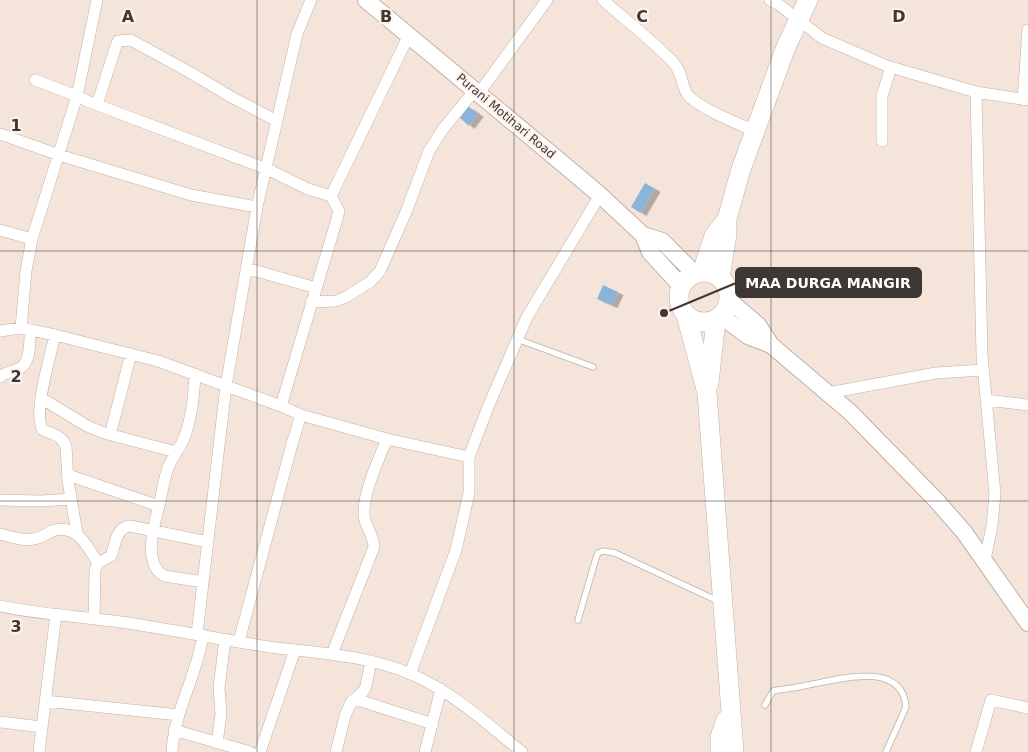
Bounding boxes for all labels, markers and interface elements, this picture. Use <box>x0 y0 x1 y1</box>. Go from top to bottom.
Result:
text: A <box>122 7 135 26</box>
text: B <box>380 7 392 26</box>
text: C <box>636 7 648 26</box>
text: D <box>892 7 906 26</box>
street label: Purani Motihari Road <box>454 71 558 161</box>
text: 1 <box>10 116 22 135</box>
callout: MAA DURGA MANGIR <box>736 268 921 297</box>
text: MAA DURGA MANGIR <box>745 275 911 291</box>
text: 2 <box>10 367 22 386</box>
text: 3 <box>10 617 22 636</box>

